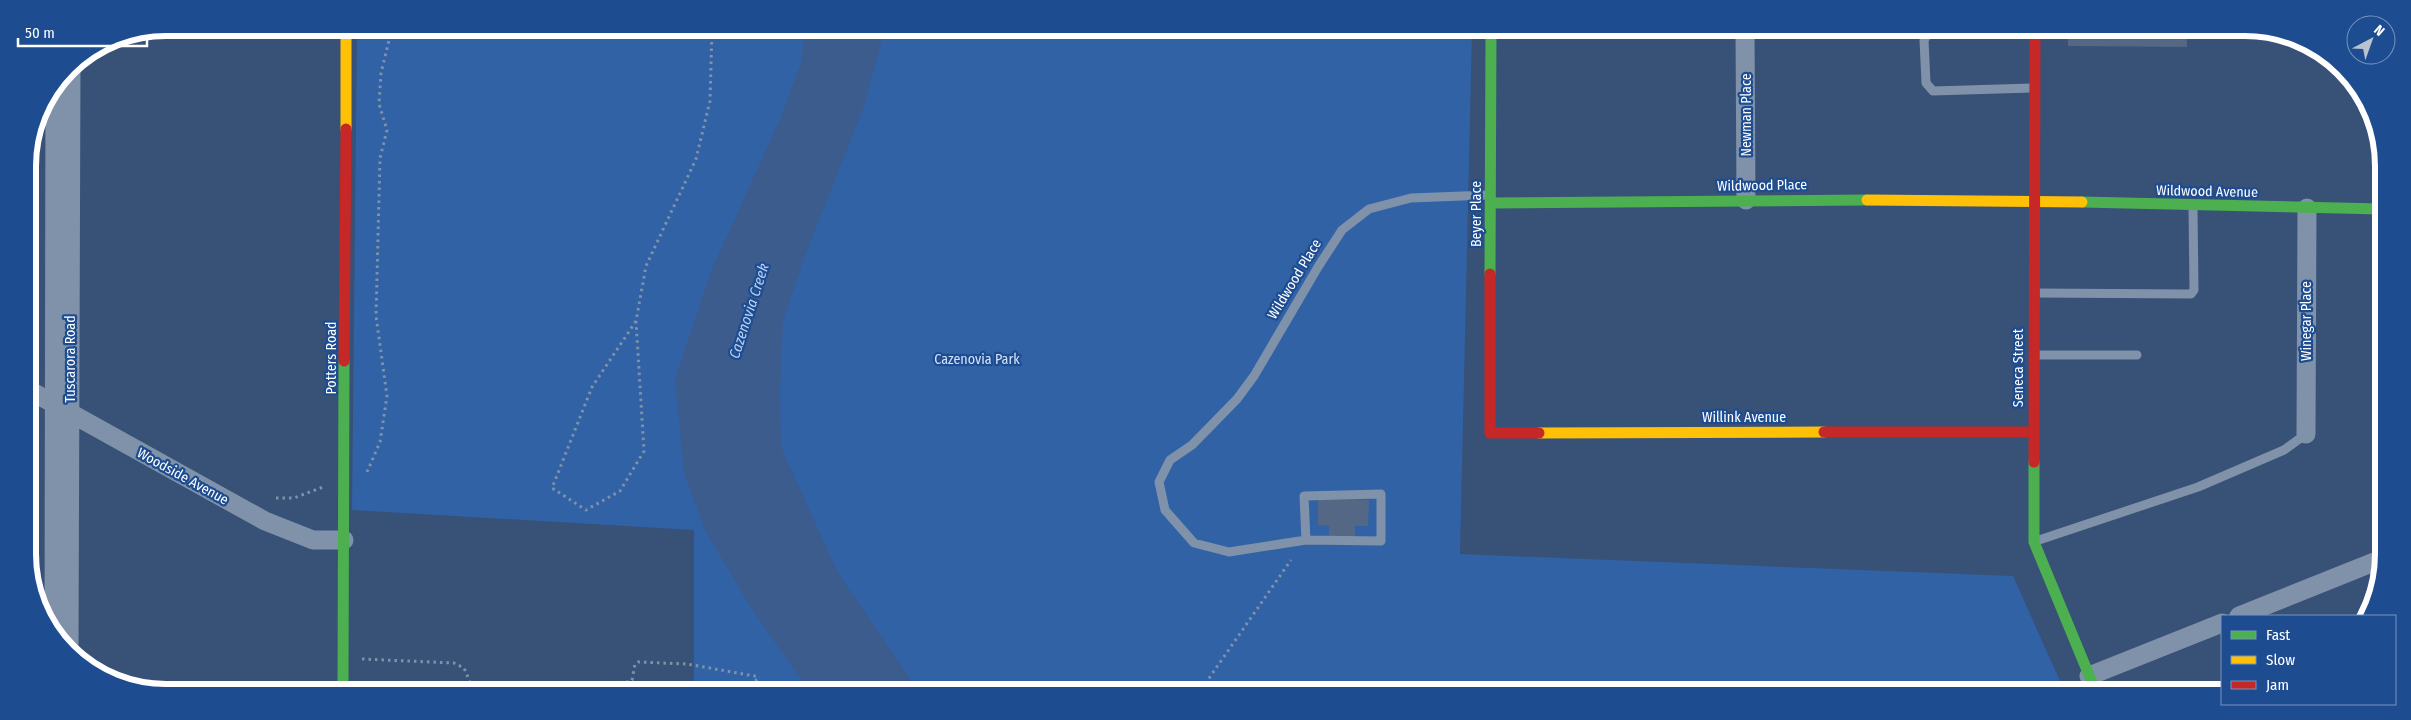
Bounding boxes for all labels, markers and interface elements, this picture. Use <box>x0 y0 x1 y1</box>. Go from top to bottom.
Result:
scale bar <box>18 15 146 47</box>
north arrow <box>2346 15 2396 65</box>
text: N <box>2370 21 2388 40</box>
text: 50 m <box>25 24 55 42</box>
street label: Newman Place <box>1738 73 1755 157</box>
street label: Wildwood Place <box>1717 176 1807 195</box>
street label: Beyer Place <box>1468 181 1485 247</box>
street label: Wildwood Avenue <box>2156 182 2258 201</box>
street label: Wildwood Place <box>1264 236 1325 322</box>
water label: Cazenovia Creek <box>725 261 773 361</box>
street label: Winegar Place <box>2298 281 2315 361</box>
street label: Tuscarora Road <box>62 315 79 403</box>
street label: Potters Road <box>323 321 340 395</box>
street label: Seneca Street <box>2010 328 2027 407</box>
park label: Cazenovia Park <box>934 351 1020 368</box>
street label: Willink Avenue <box>1702 409 1786 426</box>
street label: Woodside Avenue <box>134 444 231 509</box>
legend <box>2221 615 2396 705</box>
text: Fast <box>2266 626 2290 644</box>
text: Slow <box>2266 651 2295 669</box>
text: Jam <box>2266 676 2289 694</box>

